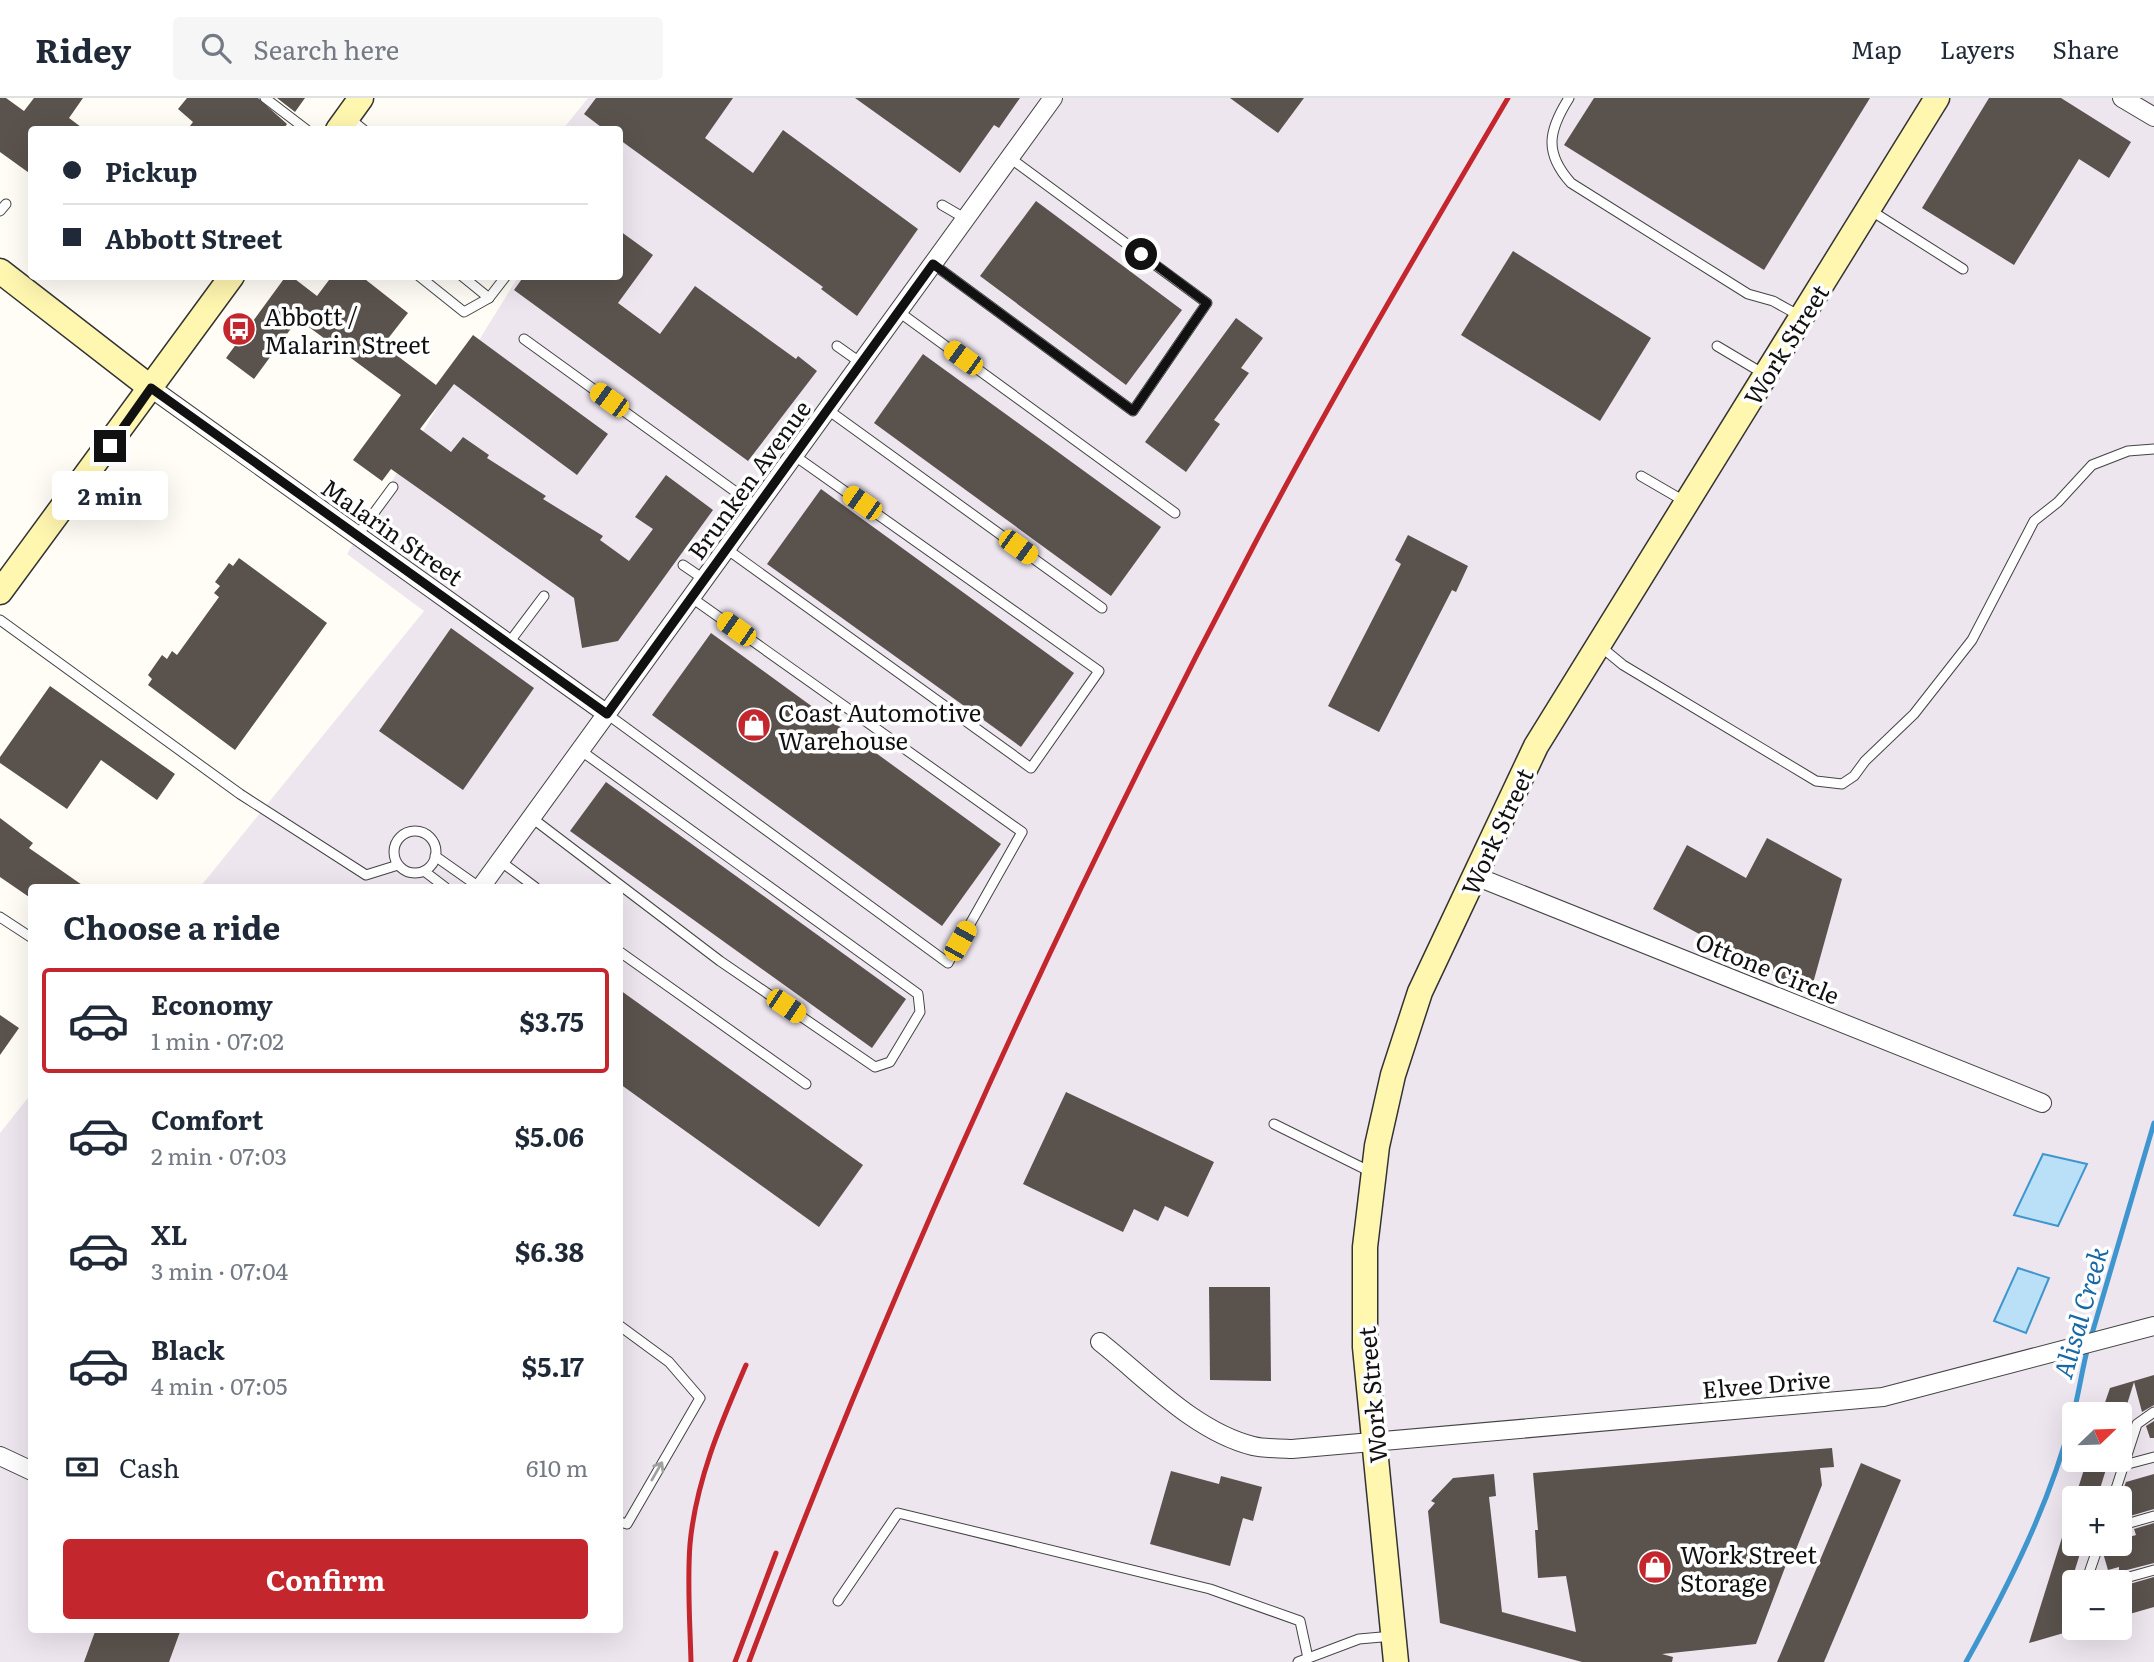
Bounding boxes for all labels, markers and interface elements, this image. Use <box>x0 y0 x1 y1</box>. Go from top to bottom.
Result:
search box <box>173 17 663 80</box>
text: Ridey <box>35 24 131 73</box>
icon: search <box>197 29 235 67</box>
text: Search here <box>253 29 399 68</box>
text: Map <box>1851 31 1902 66</box>
text: Layers <box>1940 31 2014 66</box>
text: Share <box>2052 31 2119 66</box>
text: Pickup <box>105 151 197 190</box>
text: Abbott Street <box>105 218 282 257</box>
route start <box>1125 238 1157 270</box>
street label: Work Street <box>1734 276 1836 411</box>
place label: Abbott / Malarin Street <box>264 298 430 361</box>
bus stop icon: Abbott / Malarin Street <box>220 310 258 348</box>
car <box>940 337 987 379</box>
car <box>586 379 633 421</box>
street label: Brunken Avenue <box>678 392 818 566</box>
route end <box>94 430 126 462</box>
street label: Malarin Street <box>315 469 471 593</box>
callout: 2 min <box>52 470 168 520</box>
text: 2 min <box>78 478 142 512</box>
car <box>839 482 886 524</box>
car <box>995 526 1042 568</box>
car <box>713 608 760 650</box>
place label: Coast Automotive Warehouse <box>778 694 981 757</box>
shop icon: Coast Automotive Warehouse <box>735 706 773 744</box>
street label: Work Street <box>1451 761 1541 900</box>
text: Choose a ride <box>63 902 280 950</box>
car <box>941 918 980 964</box>
street label: Ottone Circle <box>1691 922 1845 1012</box>
text: Economy <box>151 984 273 1023</box>
car <box>763 986 810 1026</box>
icon: car <box>67 989 130 1052</box>
text: $3.75 <box>520 1001 584 1040</box>
text: 1 min · 07:02 <box>151 1023 284 1057</box>
text: Comfort <box>151 1099 263 1138</box>
icon: car <box>67 1104 130 1167</box>
text: $5.06 <box>515 1116 584 1155</box>
text: 2 min · 07:03 <box>151 1138 287 1172</box>
text: XL <box>151 1214 188 1253</box>
icon: car <box>67 1219 130 1282</box>
text: $6.38 <box>515 1231 584 1270</box>
water label: Alisal Creek <box>2042 1241 2117 1383</box>
text: 3 min · 07:04 <box>151 1253 288 1287</box>
street label: Work Street <box>1348 1325 1394 1465</box>
text: Black <box>151 1329 225 1368</box>
icon: car <box>67 1334 130 1397</box>
text: $5.17 <box>522 1346 584 1385</box>
street label: Elvee Drive <box>1700 1360 1832 1406</box>
text: 4 min · 07:05 <box>151 1368 287 1402</box>
north arrow <box>2062 1402 2132 1472</box>
map controls <box>2062 1402 2132 1640</box>
text: Cash <box>119 1447 180 1486</box>
icon: cash <box>63 1448 101 1486</box>
text: 610 m <box>526 1450 588 1484</box>
one-way arrow <box>651 1461 665 1481</box>
button: + <box>2062 1486 2132 1556</box>
place label: Work Street Storage <box>1680 1536 1817 1599</box>
button: Confirm <box>63 1539 588 1619</box>
shop icon: Work Street Storage <box>1636 1548 1674 1586</box>
button: − <box>2062 1570 2132 1640</box>

